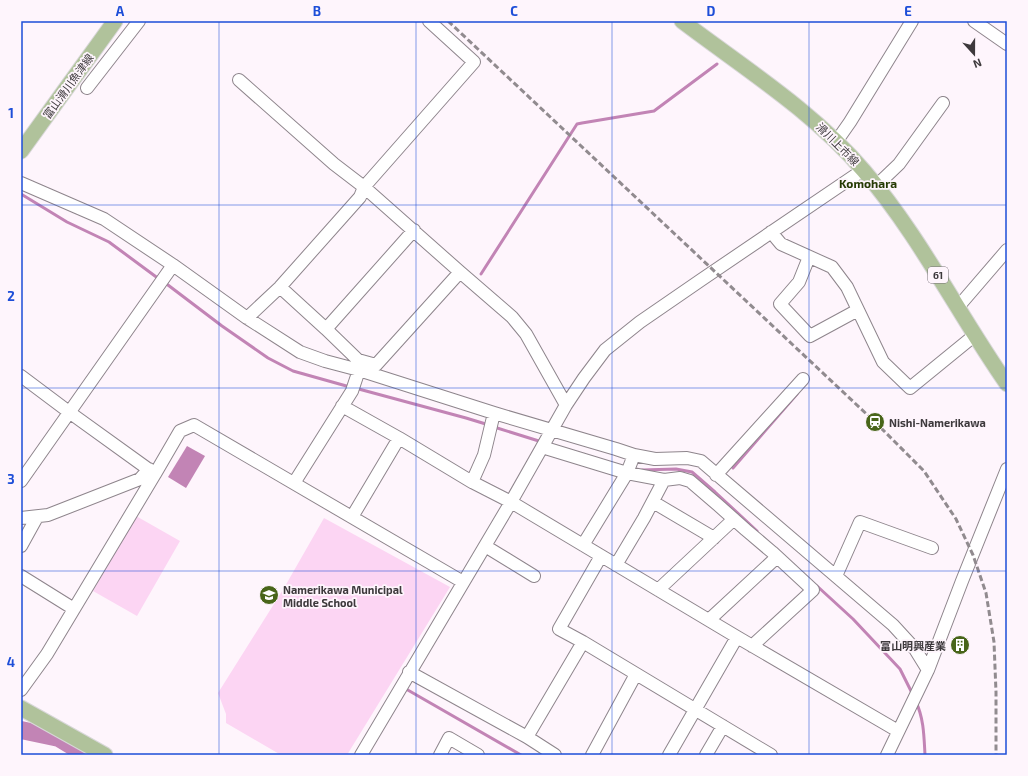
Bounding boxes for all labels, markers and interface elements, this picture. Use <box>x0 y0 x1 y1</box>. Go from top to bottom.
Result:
text: A <box>116 3 125 19</box>
text: B <box>313 3 321 19</box>
text: C <box>510 3 518 19</box>
text: D <box>707 3 716 19</box>
text: E <box>904 3 912 19</box>
north arrow <box>954 34 994 74</box>
street label: 富山滑川魚津線 <box>40 51 96 121</box>
text: N <box>972 56 984 71</box>
text: 1 <box>8 105 14 121</box>
street label: 滑川上市線 <box>814 120 862 168</box>
district label: Komohara <box>839 176 897 190</box>
road number: 61 <box>928 267 948 283</box>
text: 2 <box>7 288 15 304</box>
station icon: Nishi-Namerikawa <box>864 411 886 433</box>
place label: Nishi-Namerikawa <box>889 416 986 429</box>
text: 3 <box>7 471 15 487</box>
place label: Namerikawa Municipal Middle School <box>283 583 403 609</box>
school or university icon: Namerikawa Municipal Middle School <box>258 584 280 606</box>
building icon: 富山明興産業 <box>949 634 971 656</box>
place label: 富山明興産業 <box>880 639 946 652</box>
text: 4 <box>7 654 15 670</box>

